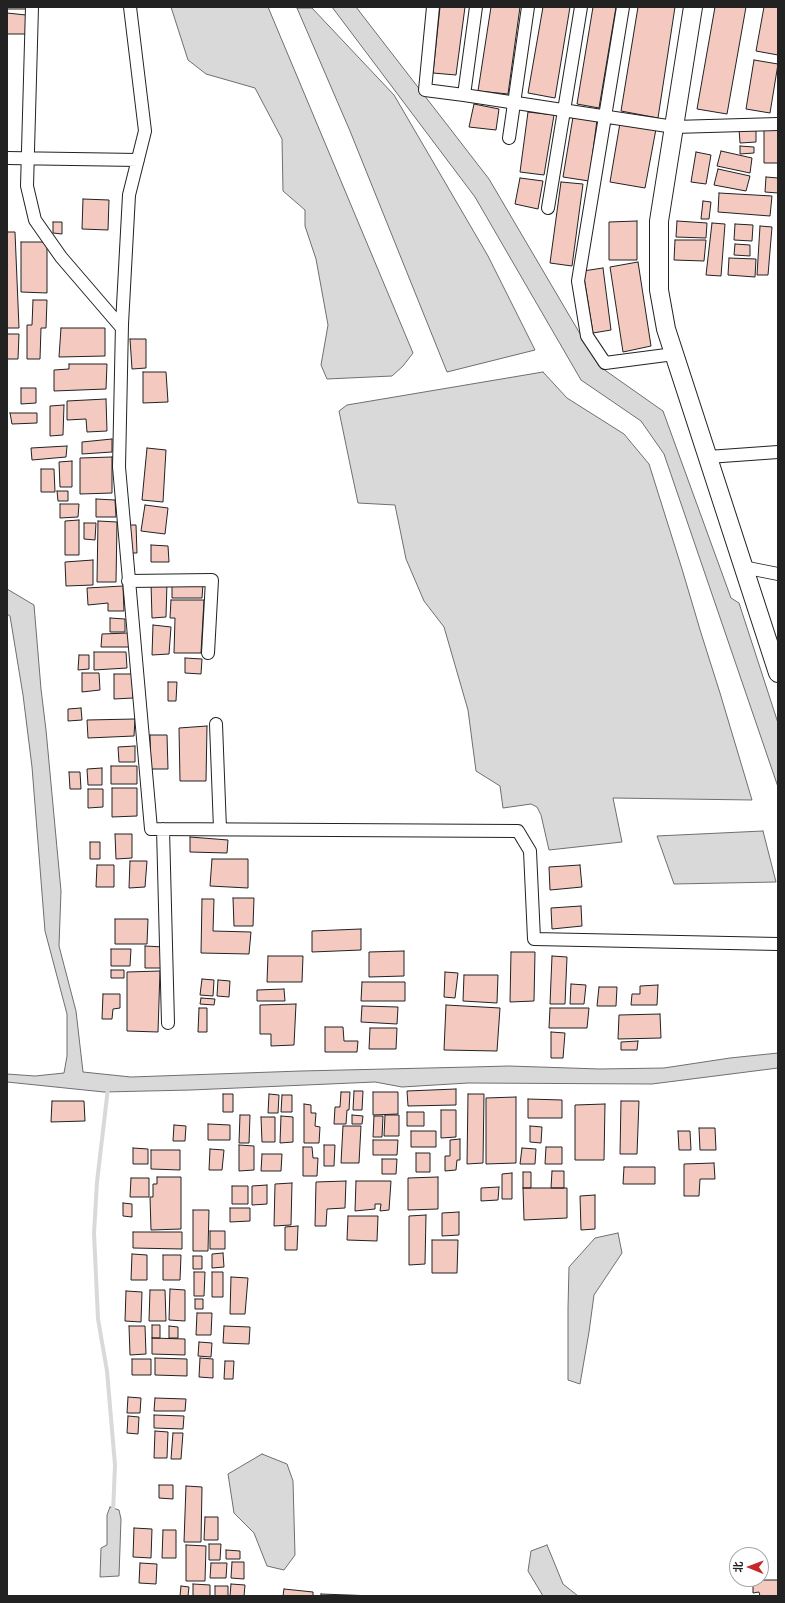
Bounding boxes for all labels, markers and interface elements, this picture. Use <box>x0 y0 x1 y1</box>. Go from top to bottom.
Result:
north arrow <box>729 1547 769 1587</box>
text: 北 <box>732 1561 744 1572</box>

